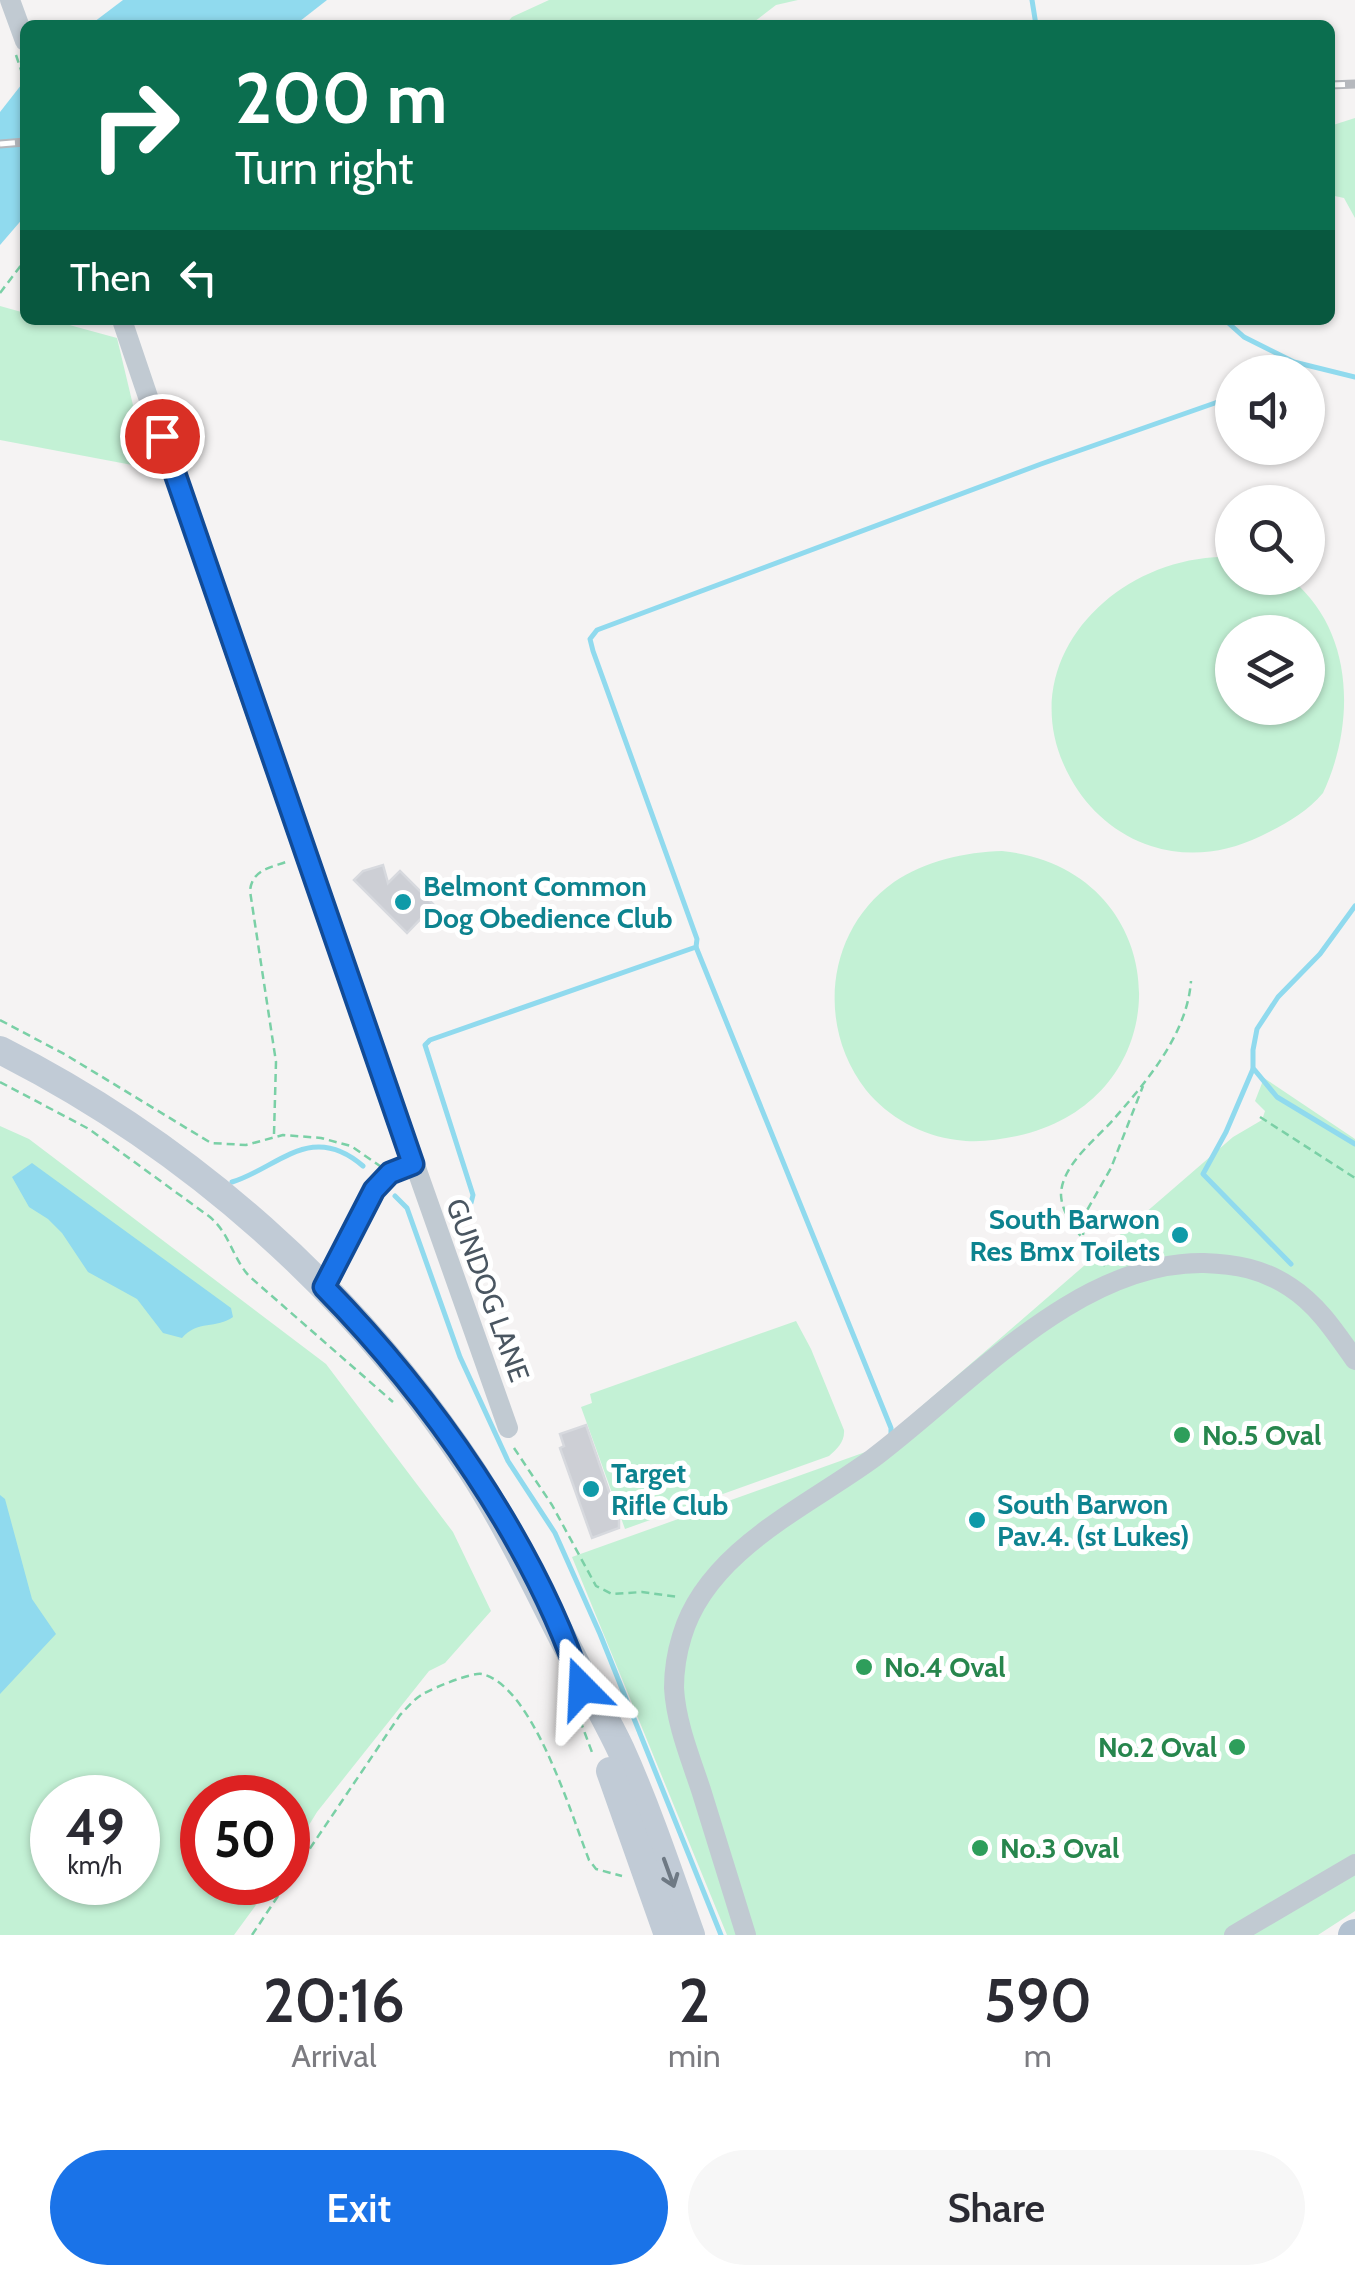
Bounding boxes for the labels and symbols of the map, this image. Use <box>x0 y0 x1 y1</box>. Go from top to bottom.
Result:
pin <box>120 394 205 479</box>
place label: Belmont Common Dog Obedience Club <box>423 869 672 935</box>
marker: Belmont Common Dog Obedience Club <box>392 891 414 913</box>
street label: GUNDOG LANE <box>439 1194 537 1386</box>
place label: South Barwon Res Bmx Toilets <box>969 1202 1160 1268</box>
marker: South Barwon Res Bmx Toilets <box>1169 1224 1191 1246</box>
place label: No.5 Oval <box>1202 1418 1321 1452</box>
marker: No.5 Oval <box>1171 1424 1193 1446</box>
place label: Target Rifle Club <box>611 1456 728 1522</box>
marker: Target Rifle Club <box>580 1478 602 1500</box>
place label: South Barwon Pav.4. (st Lukes) <box>997 1487 1190 1553</box>
marker: South Barwon Pav.4. (st Lukes) <box>966 1509 988 1531</box>
position arrow <box>530 1636 634 1740</box>
place label: No.4 Oval <box>884 1650 1006 1684</box>
marker: No.4 Oval <box>853 1656 875 1678</box>
place label: No.2 Oval <box>1098 1730 1217 1764</box>
marker: No.2 Oval <box>1226 1736 1248 1758</box>
speed limit sign: 50 <box>180 1775 310 1905</box>
place label: No.3 Oval <box>1000 1831 1119 1865</box>
marker: No.3 Oval <box>969 1837 991 1859</box>
one-way arrow <box>661 1856 679 1887</box>

